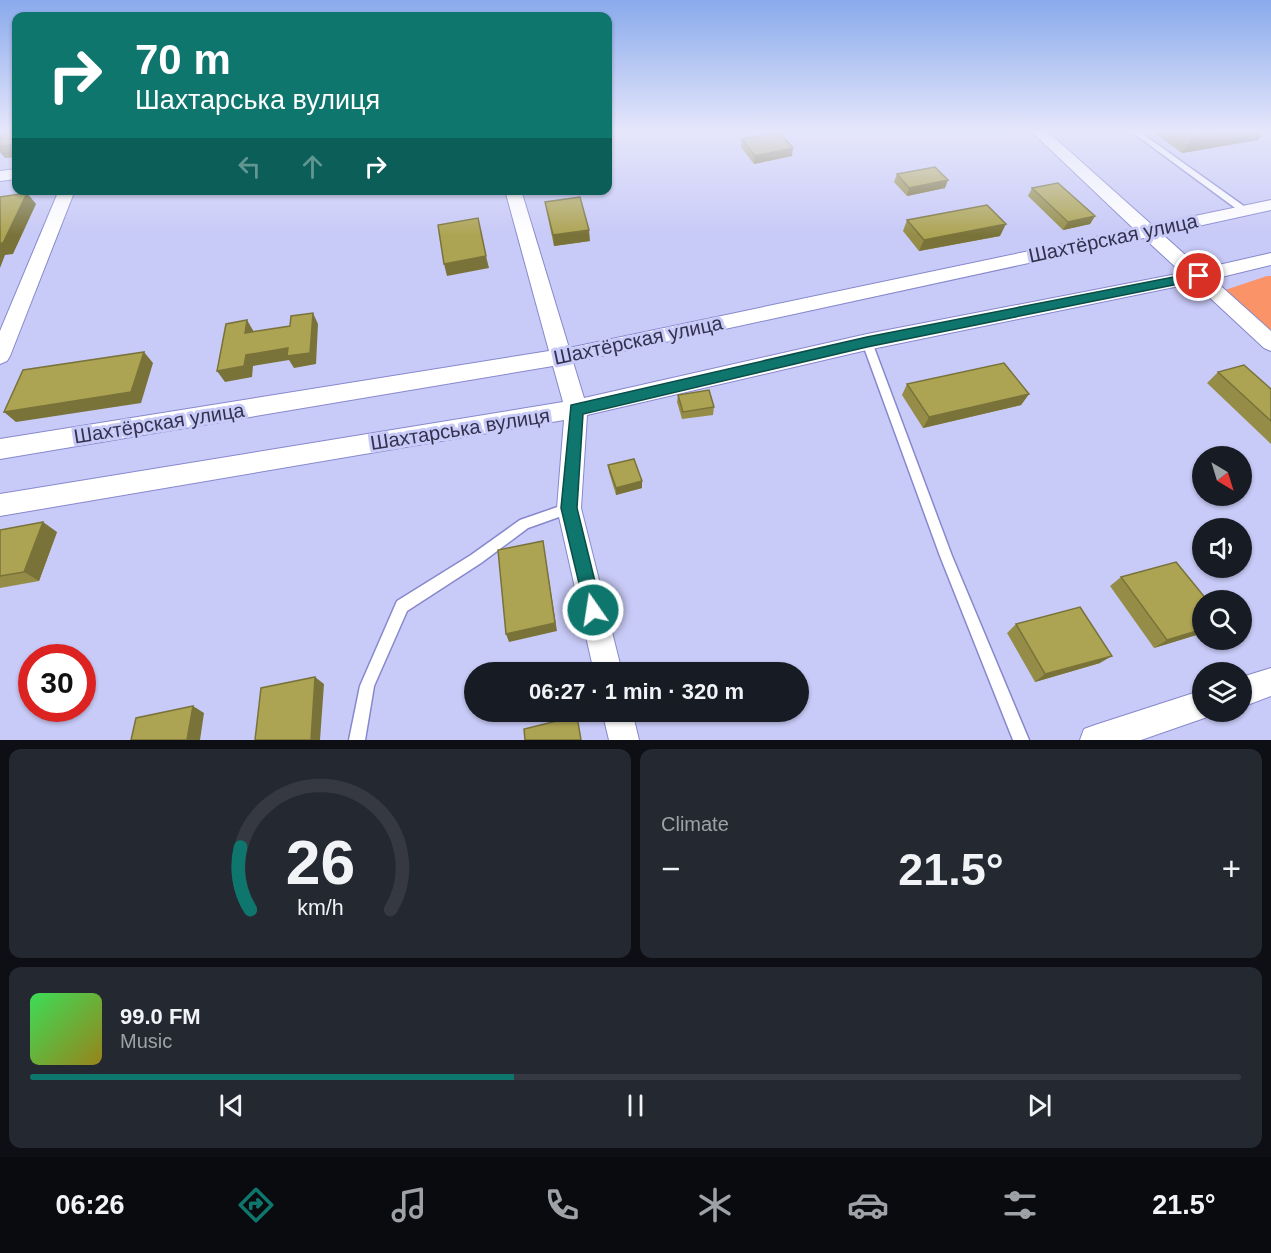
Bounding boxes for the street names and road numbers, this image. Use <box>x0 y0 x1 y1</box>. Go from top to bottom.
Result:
street label: Шахтёрская улица <box>1026 209 1200 267</box>
street label: Шахтёрская улица <box>551 311 725 369</box>
street label: Шахтёрская улица <box>72 399 247 447</box>
street label: Шахтарська вулиця <box>369 404 551 454</box>

